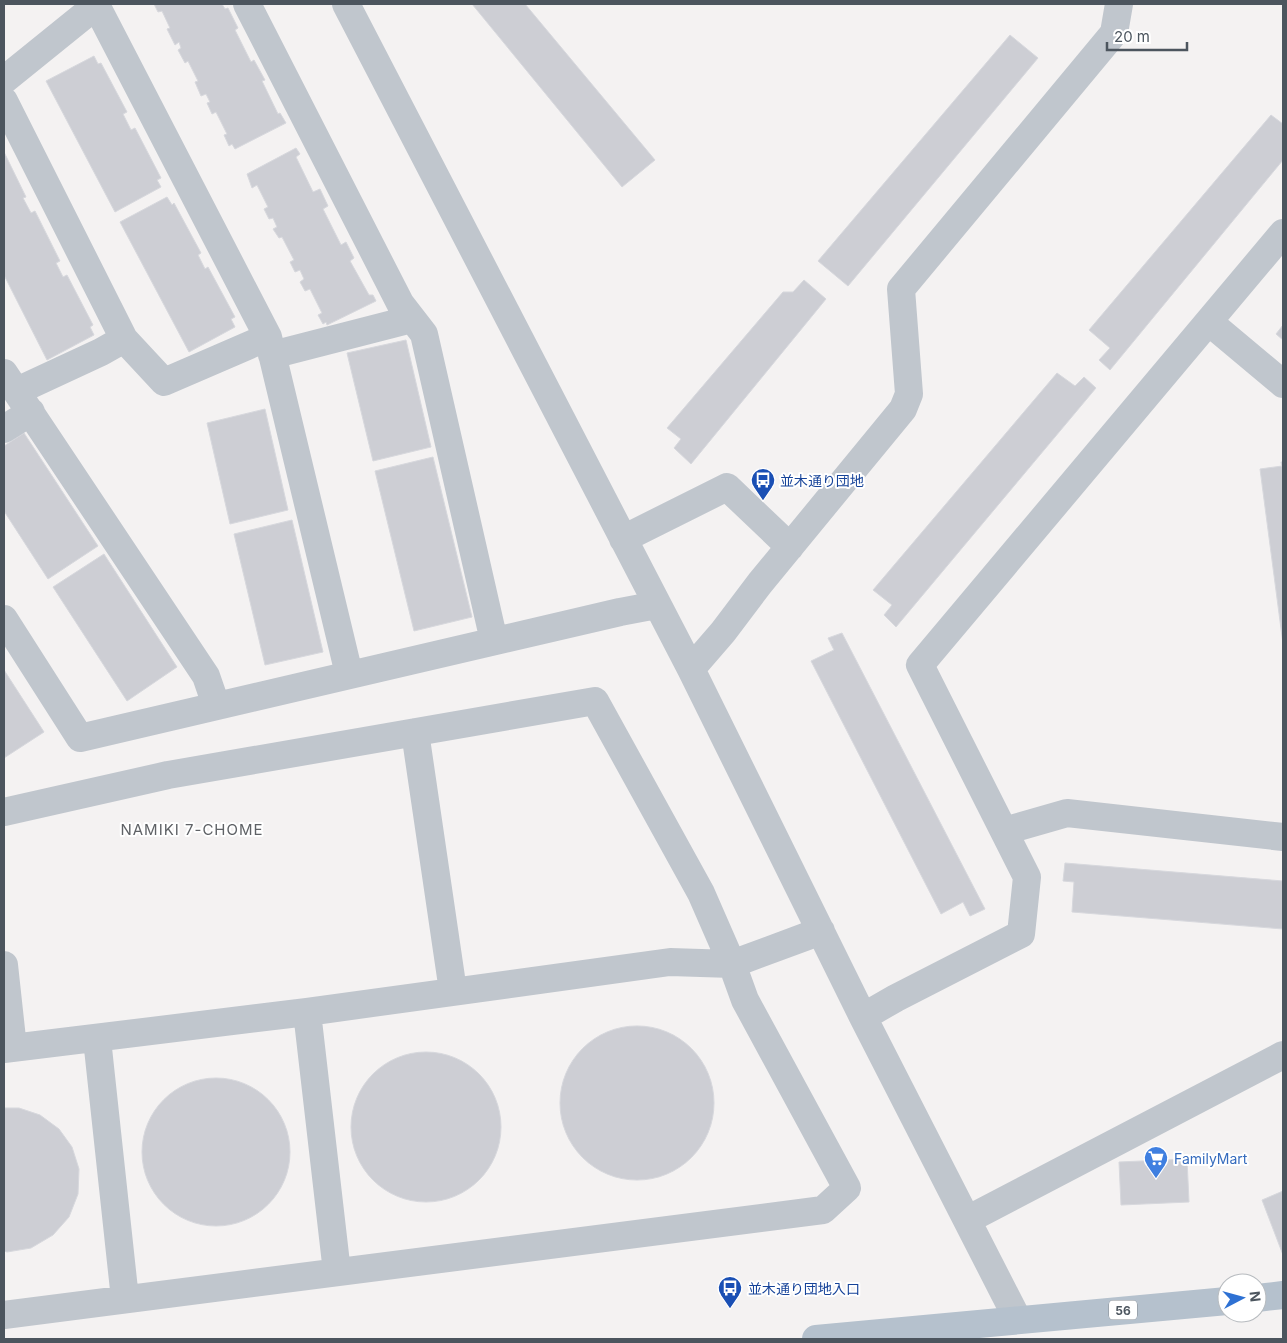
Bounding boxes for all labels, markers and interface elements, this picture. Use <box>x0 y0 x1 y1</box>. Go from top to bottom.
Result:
scale bar <box>1107 20 1187 52</box>
text: 20 m <box>1114 27 1150 46</box>
bus stop icon: 並木通り団地 <box>750 467 776 501</box>
place label: 並木通り団地 <box>780 472 864 489</box>
district label: NAMIKI 7-CHOME <box>120 820 264 839</box>
supermarket icon: FamilyMart <box>1143 1145 1169 1179</box>
place label: FamilyMart <box>1174 1150 1248 1167</box>
north arrow <box>1217 1273 1267 1323</box>
bus stop icon: 並木通り団地入口 <box>717 1275 743 1309</box>
place label: 並木通り団地入口 <box>748 1280 860 1297</box>
text: N <box>1246 1290 1264 1303</box>
road number: 56 <box>1109 1300 1137 1320</box>

